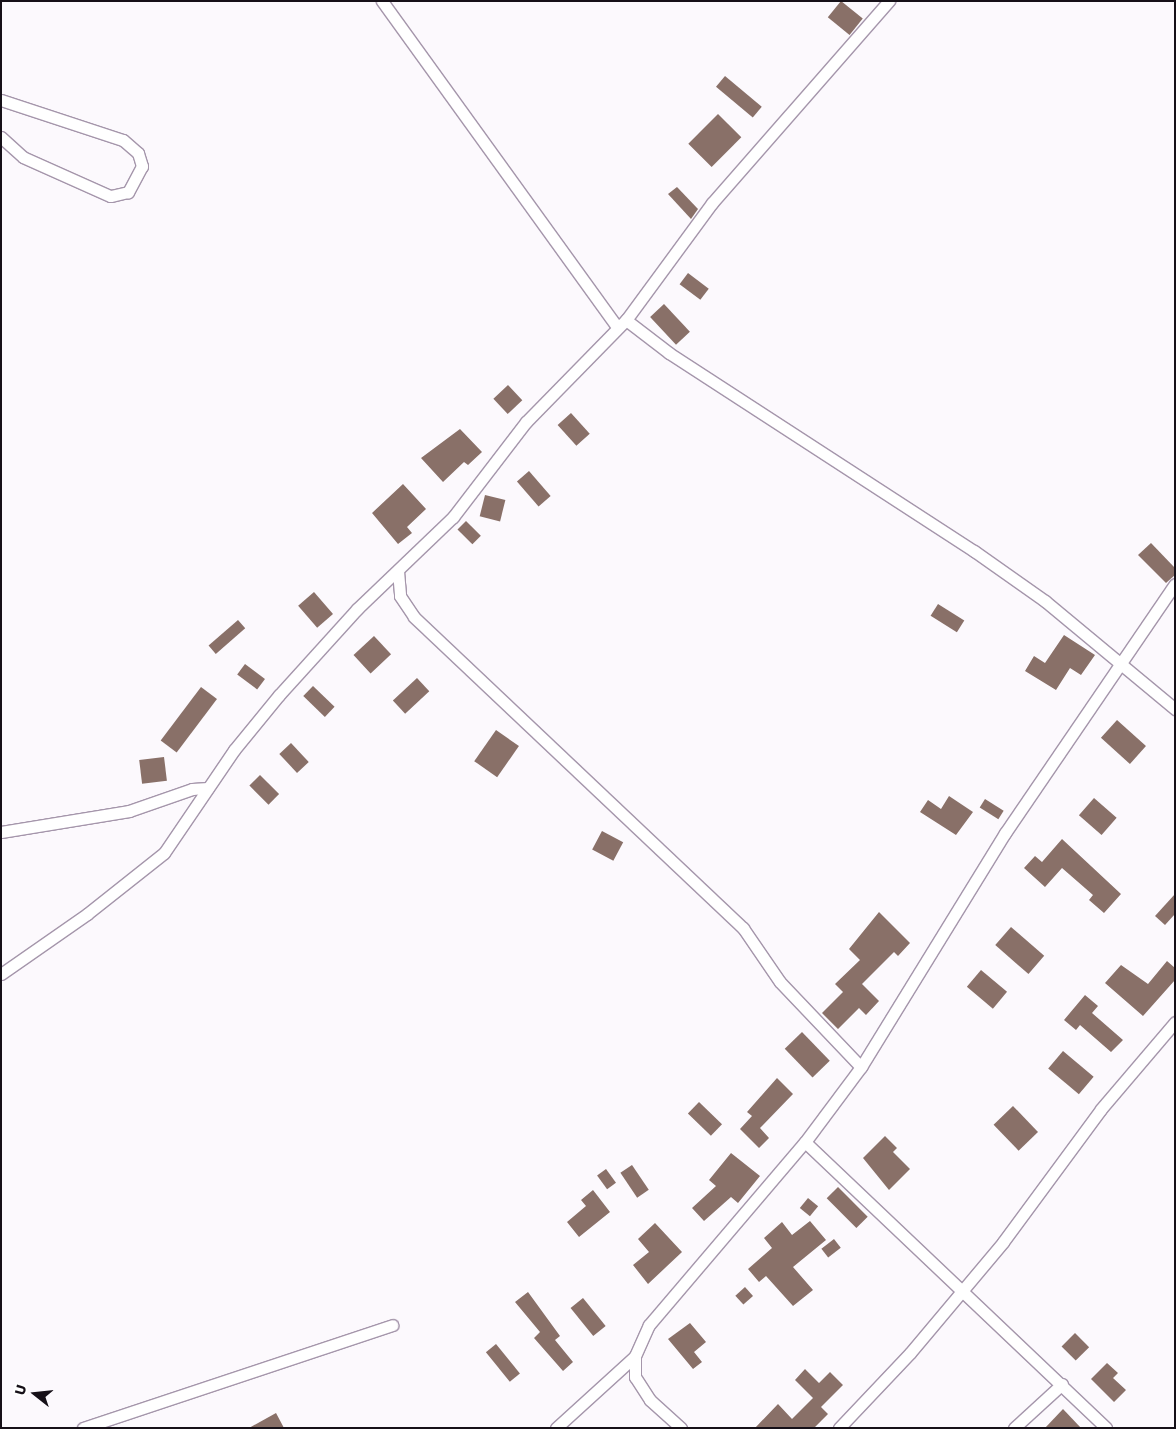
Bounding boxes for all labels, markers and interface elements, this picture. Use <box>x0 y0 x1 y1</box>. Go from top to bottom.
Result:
north arrow <box>10 1369 60 1419</box>
text: U <box>10 1382 32 1397</box>

